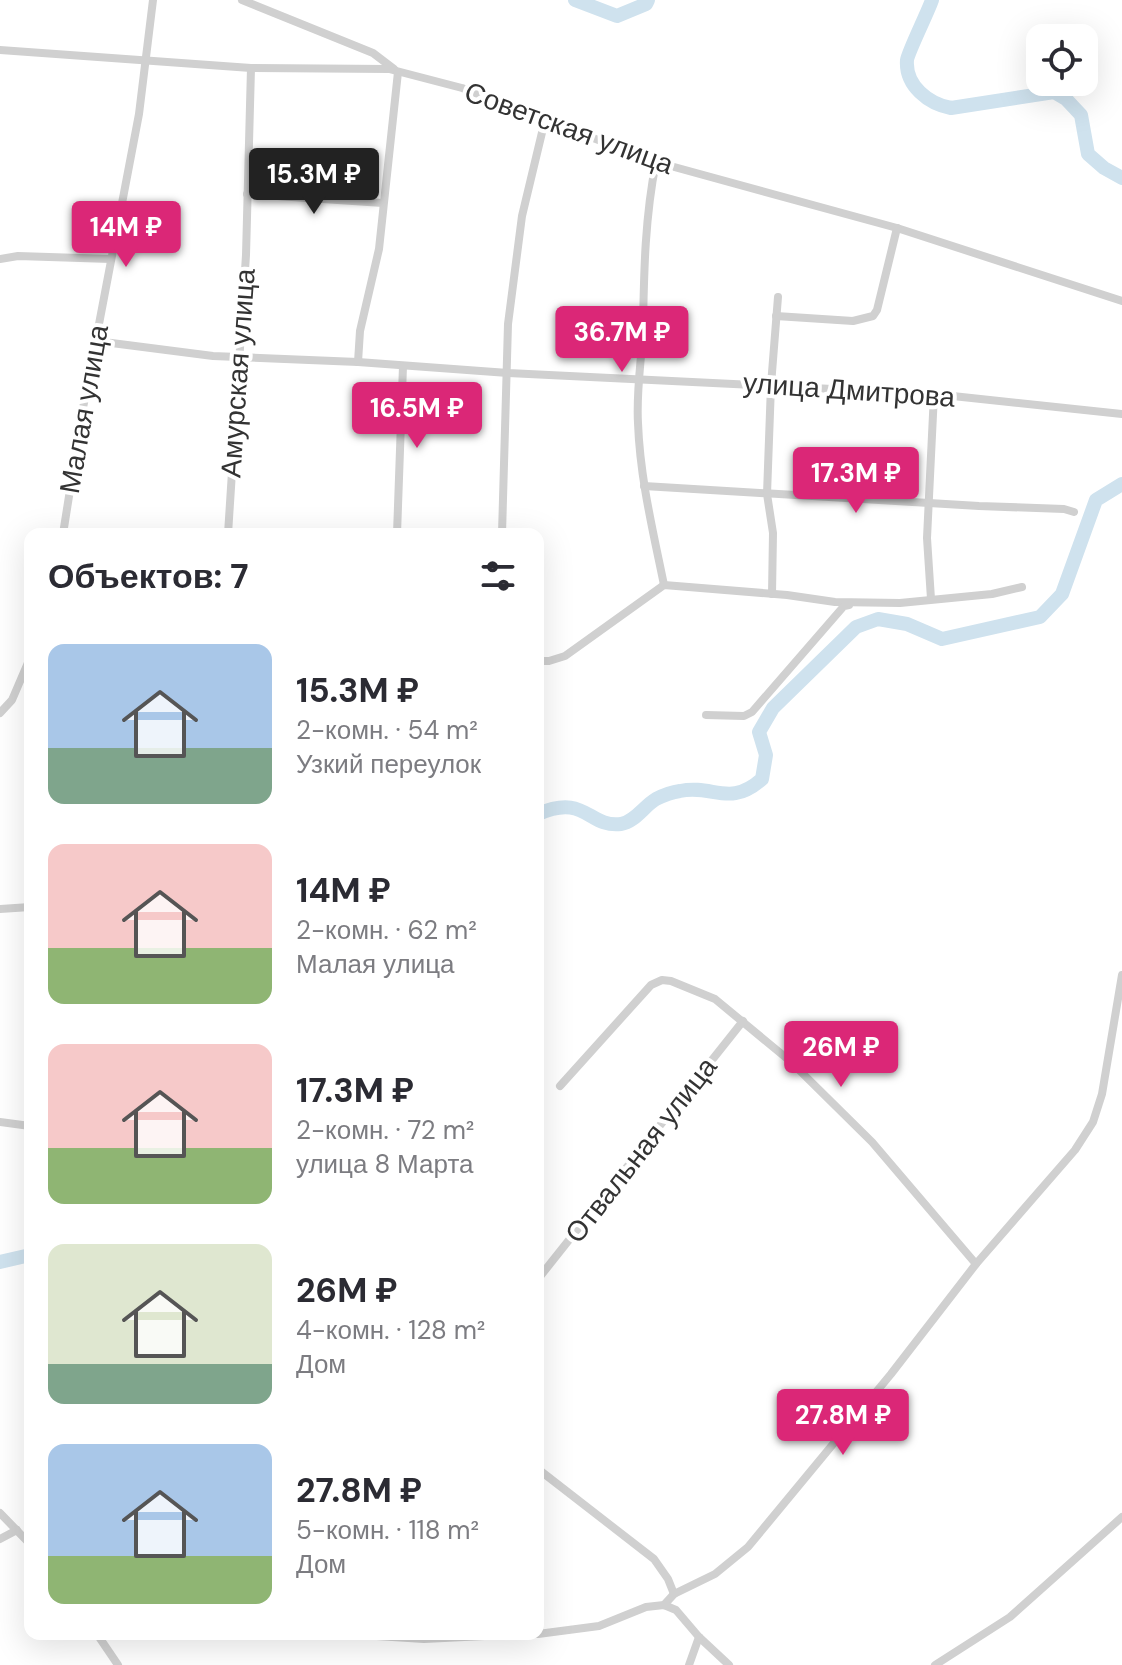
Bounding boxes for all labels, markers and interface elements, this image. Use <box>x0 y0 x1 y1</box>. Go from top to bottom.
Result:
map controls <box>1026 24 1098 96</box>
button: locate <box>1026 24 1098 96</box>
street label: Советская улица <box>460 73 679 183</box>
pin: 15.3M ₽ <box>240 148 388 216</box>
text: 15.3M ₽ <box>267 157 361 191</box>
pin: 14M ₽ <box>70 201 182 269</box>
text: 14M ₽ <box>90 210 162 244</box>
street label: Амурская улица <box>212 267 264 479</box>
pin: 36.7M ₽ <box>548 306 696 374</box>
text: 36.7M ₽ <box>573 315 671 349</box>
street label: Малая улица <box>51 321 117 496</box>
street label: улица Дмитрова <box>742 364 957 416</box>
pin: 16.5M ₽ <box>343 382 491 450</box>
text: 16.5M ₽ <box>370 391 464 425</box>
pin: 17.3M ₽ <box>782 447 930 515</box>
text: 17.3M ₽ <box>811 456 901 490</box>
text: Объектов: 7 <box>48 554 248 599</box>
icon: filters <box>476 554 520 598</box>
text: 15.3M ₽ <box>296 668 419 713</box>
icon: home <box>112 676 208 772</box>
text: 2-комн. · 54 m² <box>296 713 478 747</box>
text: Узкий переулок <box>296 747 481 781</box>
text: 14M ₽ <box>296 868 391 913</box>
icon: home <box>112 876 208 972</box>
text: 2-комн. · 62 m² <box>296 913 477 947</box>
text: Малая улица <box>296 947 455 981</box>
pin: 26M ₽ <box>785 1021 897 1089</box>
text: 26M ₽ <box>802 1030 880 1064</box>
street label: Отвальная улица <box>557 1049 725 1251</box>
text: 17.3M ₽ <box>296 1068 414 1113</box>
icon: home <box>112 1076 208 1172</box>
text: 2-комн. · 72 m² <box>296 1113 474 1147</box>
text: улица 8 Марта <box>296 1147 474 1181</box>
text: 26M ₽ <box>296 1268 398 1313</box>
icon: home <box>112 1276 208 1372</box>
text: 4-комн. · 128 m² <box>296 1313 485 1347</box>
text: Дом <box>296 1347 346 1381</box>
pin: 27.8M ₽ <box>769 1389 917 1457</box>
text: 27.8M ₽ <box>795 1398 891 1432</box>
text: 27.8M ₽ <box>296 1468 422 1513</box>
icon: home <box>112 1476 208 1572</box>
text: 5-комн. · 118 m² <box>296 1513 479 1547</box>
text: Дом <box>296 1547 346 1581</box>

